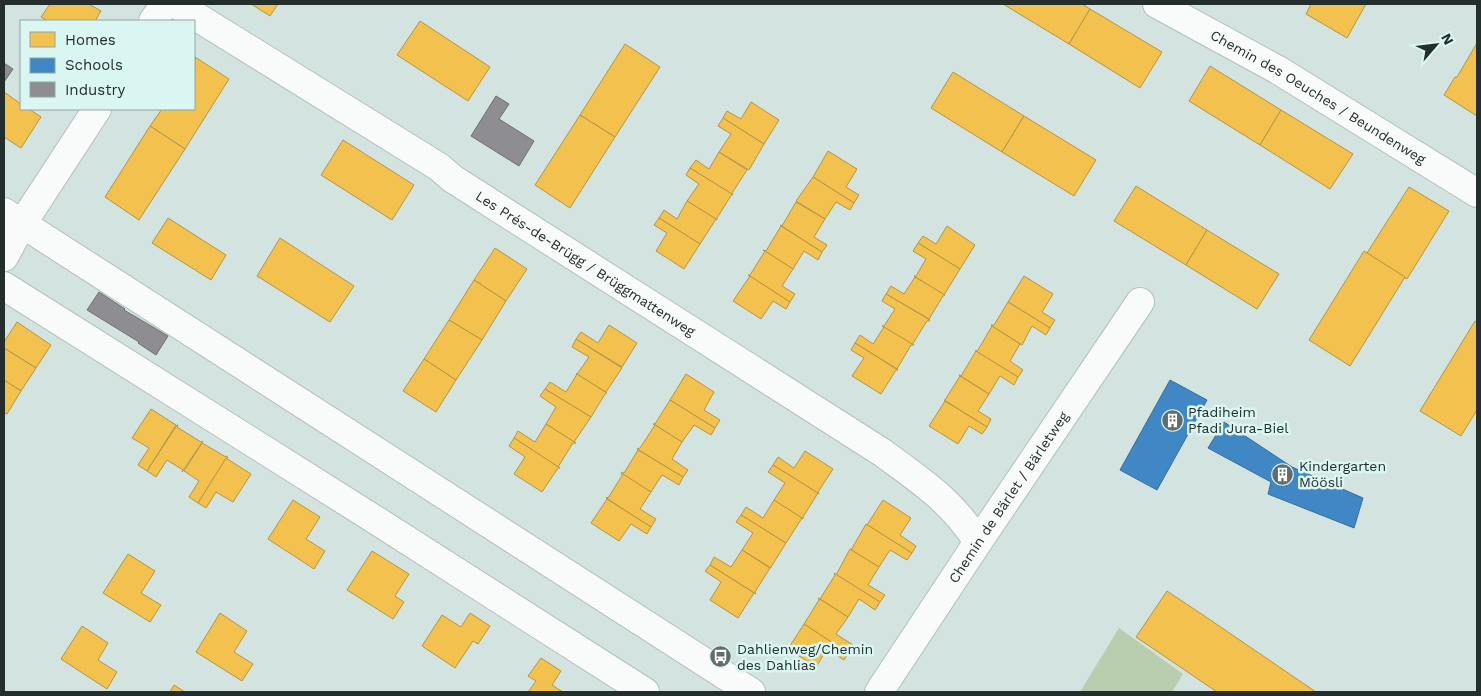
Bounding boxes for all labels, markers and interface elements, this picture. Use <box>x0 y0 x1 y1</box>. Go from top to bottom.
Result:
legend <box>20 20 195 110</box>
north arrow <box>1411 20 1461 70</box>
street label: Chemin des Oeuches / Beundenweg <box>1208 27 1429 168</box>
text: Homes <box>65 31 116 49</box>
text: N <box>1438 31 1457 47</box>
text: Schools <box>65 56 123 74</box>
text: Industry <box>65 81 126 99</box>
street label: Les Prés-de-Brügg / Brüggmattenweg <box>473 188 699 340</box>
place label: Pfadiheim Pfadi Jura-Biel <box>1188 404 1289 436</box>
street label: Chemin de Bärlet / Bärletweg <box>945 408 1072 586</box>
building icon: Pfadiheim Pfadi Jura-Biel <box>1160 408 1184 432</box>
place label: Kindergarten Möösli <box>1299 458 1386 490</box>
building icon: Kindergarten Möösli <box>1271 462 1295 486</box>
place label: Dahlienweg/Chemin des Dahlias <box>737 641 873 673</box>
bus stop icon: Dahlienweg/Chemin des Dahlias <box>709 645 733 669</box>

